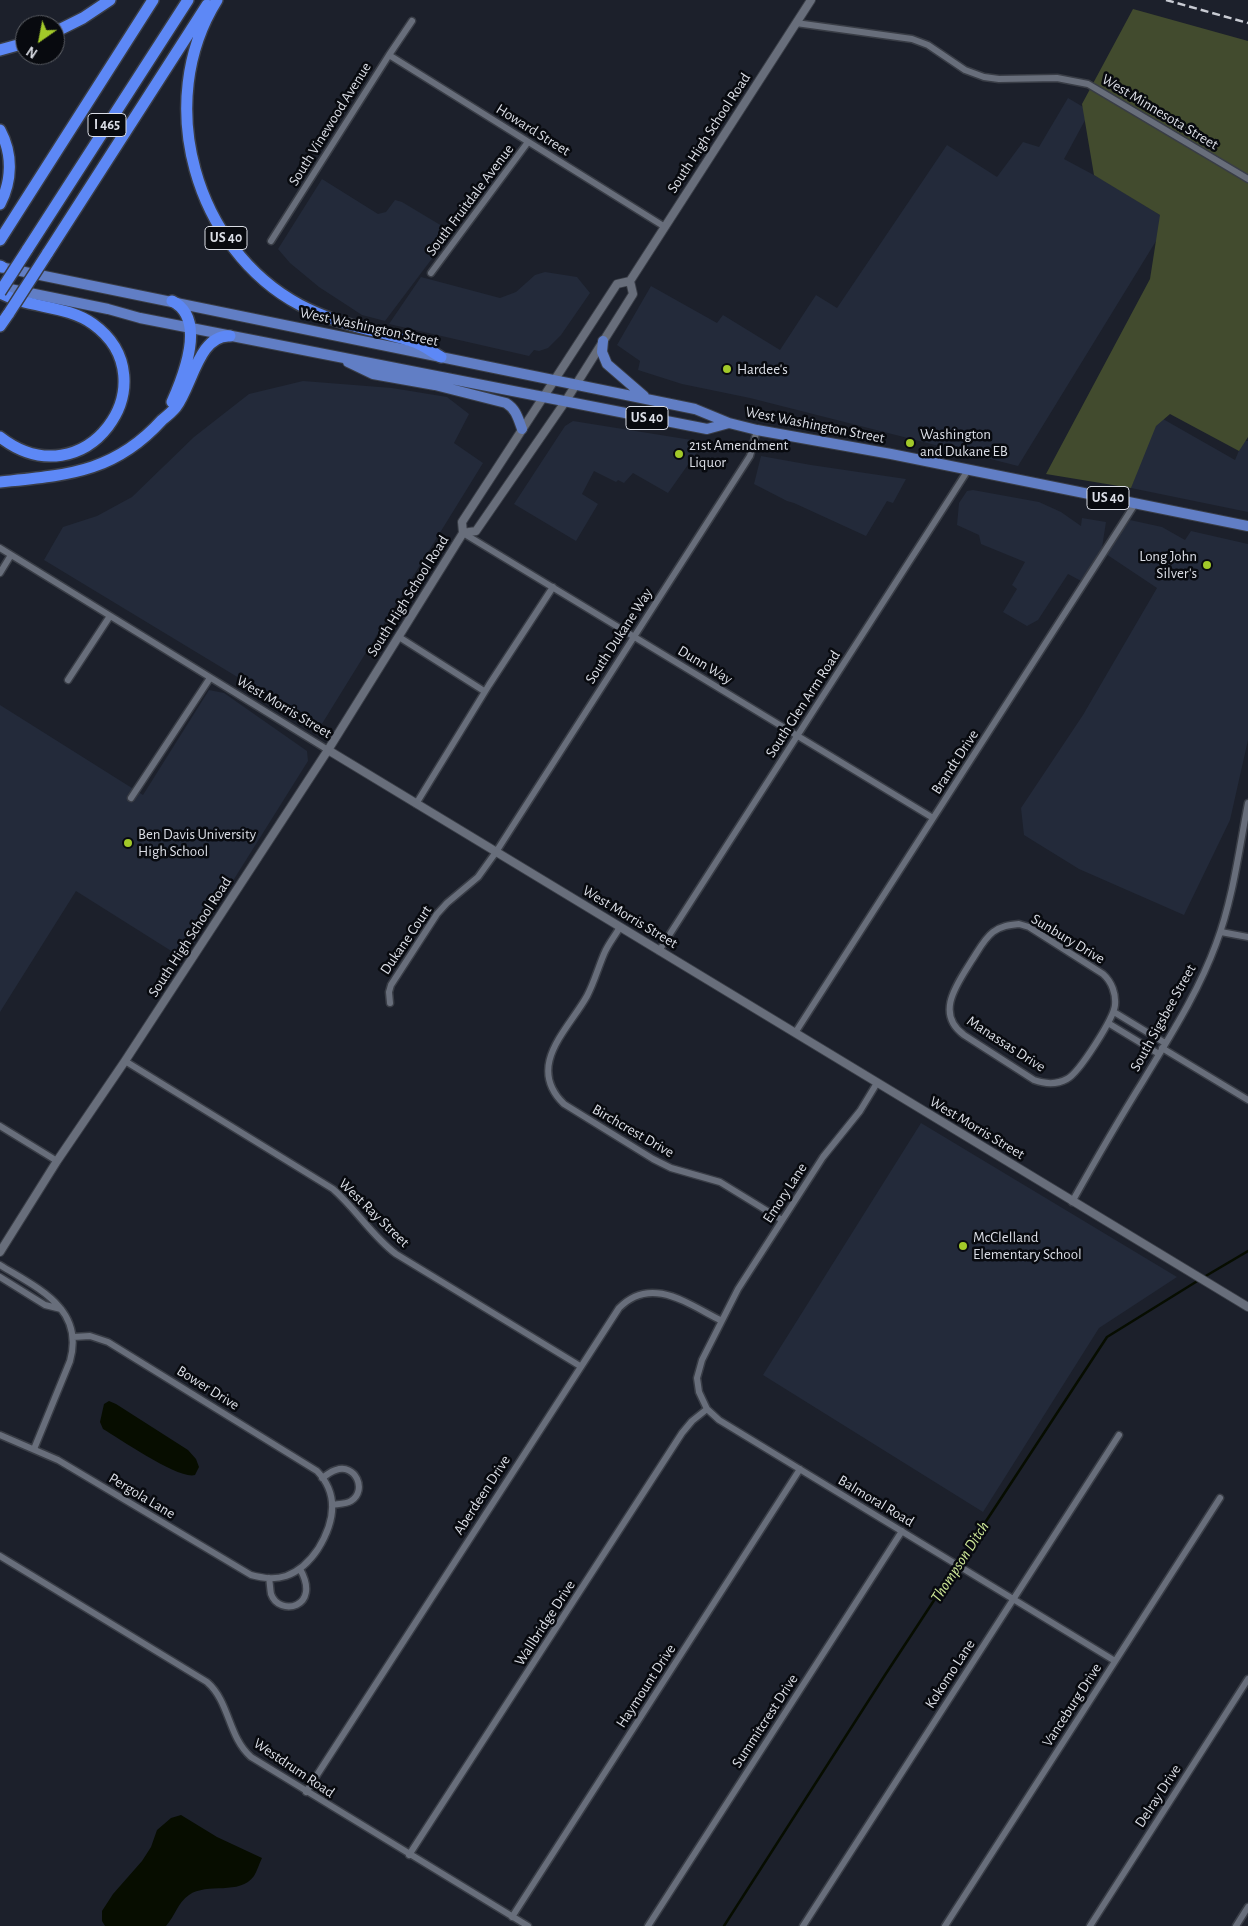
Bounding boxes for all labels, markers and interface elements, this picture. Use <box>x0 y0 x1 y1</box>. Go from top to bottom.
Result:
north arrow <box>15 15 65 65</box>
text: N <box>24 43 40 60</box>
street label: South Vinewood Avenue <box>285 59 375 189</box>
street label: South High School Road <box>663 70 755 196</box>
street label: West Minnesota Street <box>1099 70 1221 154</box>
street label: Howard Street <box>493 100 573 160</box>
road number: I 465 <box>88 114 126 136</box>
street label: South Fruitdale Avenue <box>422 141 518 259</box>
road number: US 40 <box>205 227 247 250</box>
street label: West Washington Street <box>298 304 440 350</box>
place label: Hardee's <box>737 360 788 378</box>
marker: Hardee's <box>721 363 733 375</box>
street label: West Washington Street <box>744 403 886 447</box>
road number: US 40 <box>626 406 668 429</box>
place label: Washington and Dukane EB <box>920 425 1008 460</box>
place label: 21st Amendment Liquor <box>689 436 788 471</box>
marker: Washington and Dukane EB <box>904 437 916 449</box>
marker: 21st Amendment Liquor <box>673 448 685 460</box>
road number: US 40 <box>1087 486 1129 509</box>
street label: South High School Road <box>363 532 453 660</box>
place label: Long John Silver's <box>1139 547 1197 582</box>
marker: Long John Silver's <box>1201 559 1213 571</box>
street label: South Dukane Way <box>581 585 657 687</box>
street label: Dunn Way <box>674 642 736 688</box>
street label: South Glen Arm Road <box>762 647 844 761</box>
street label: West Morris Street <box>233 672 335 742</box>
street label: Brandt Drive <box>927 726 983 798</box>
place label: Ben Davis University High School <box>138 825 256 860</box>
marker: Ben Davis University High School <box>122 837 134 849</box>
street label: South High School Road <box>144 874 236 1000</box>
street label: West Morris Street <box>579 882 681 952</box>
street label: Dukane Court <box>376 902 436 978</box>
street label: Sunbury Drive <box>1028 910 1108 968</box>
street label: South Sigsbee Street <box>1126 961 1200 1075</box>
street label: Manassas Drive <box>963 1012 1049 1076</box>
street label: West Morris Street <box>926 1093 1028 1163</box>
street label: Birchcrest Drive <box>589 1100 677 1162</box>
street label: Emory Lane <box>759 1160 811 1226</box>
street label: West Ray Street <box>335 1175 413 1251</box>
place label: McClelland Elementary School <box>973 1228 1082 1263</box>
marker: McClelland Elementary School <box>957 1240 969 1252</box>
street label: Bower Drive <box>173 1362 243 1414</box>
street label: Aberdeen Drive <box>450 1452 514 1538</box>
street label: Pergola Lane <box>105 1469 179 1523</box>
street label: Balmoral Road <box>835 1471 917 1531</box>
water label: Thompson Ditch <box>927 1518 993 1606</box>
street label: Wallbridge Drive <box>511 1577 579 1669</box>
street label: Kokomo Lane <box>921 1636 979 1712</box>
street label: Haymount Drive <box>612 1641 680 1731</box>
street label: Vanceburg Drive <box>1038 1660 1106 1750</box>
street label: Summitcrest Drive <box>728 1671 802 1771</box>
street label: Westdrum Road <box>250 1734 338 1802</box>
street label: Delray Drive <box>1131 1761 1185 1831</box>

